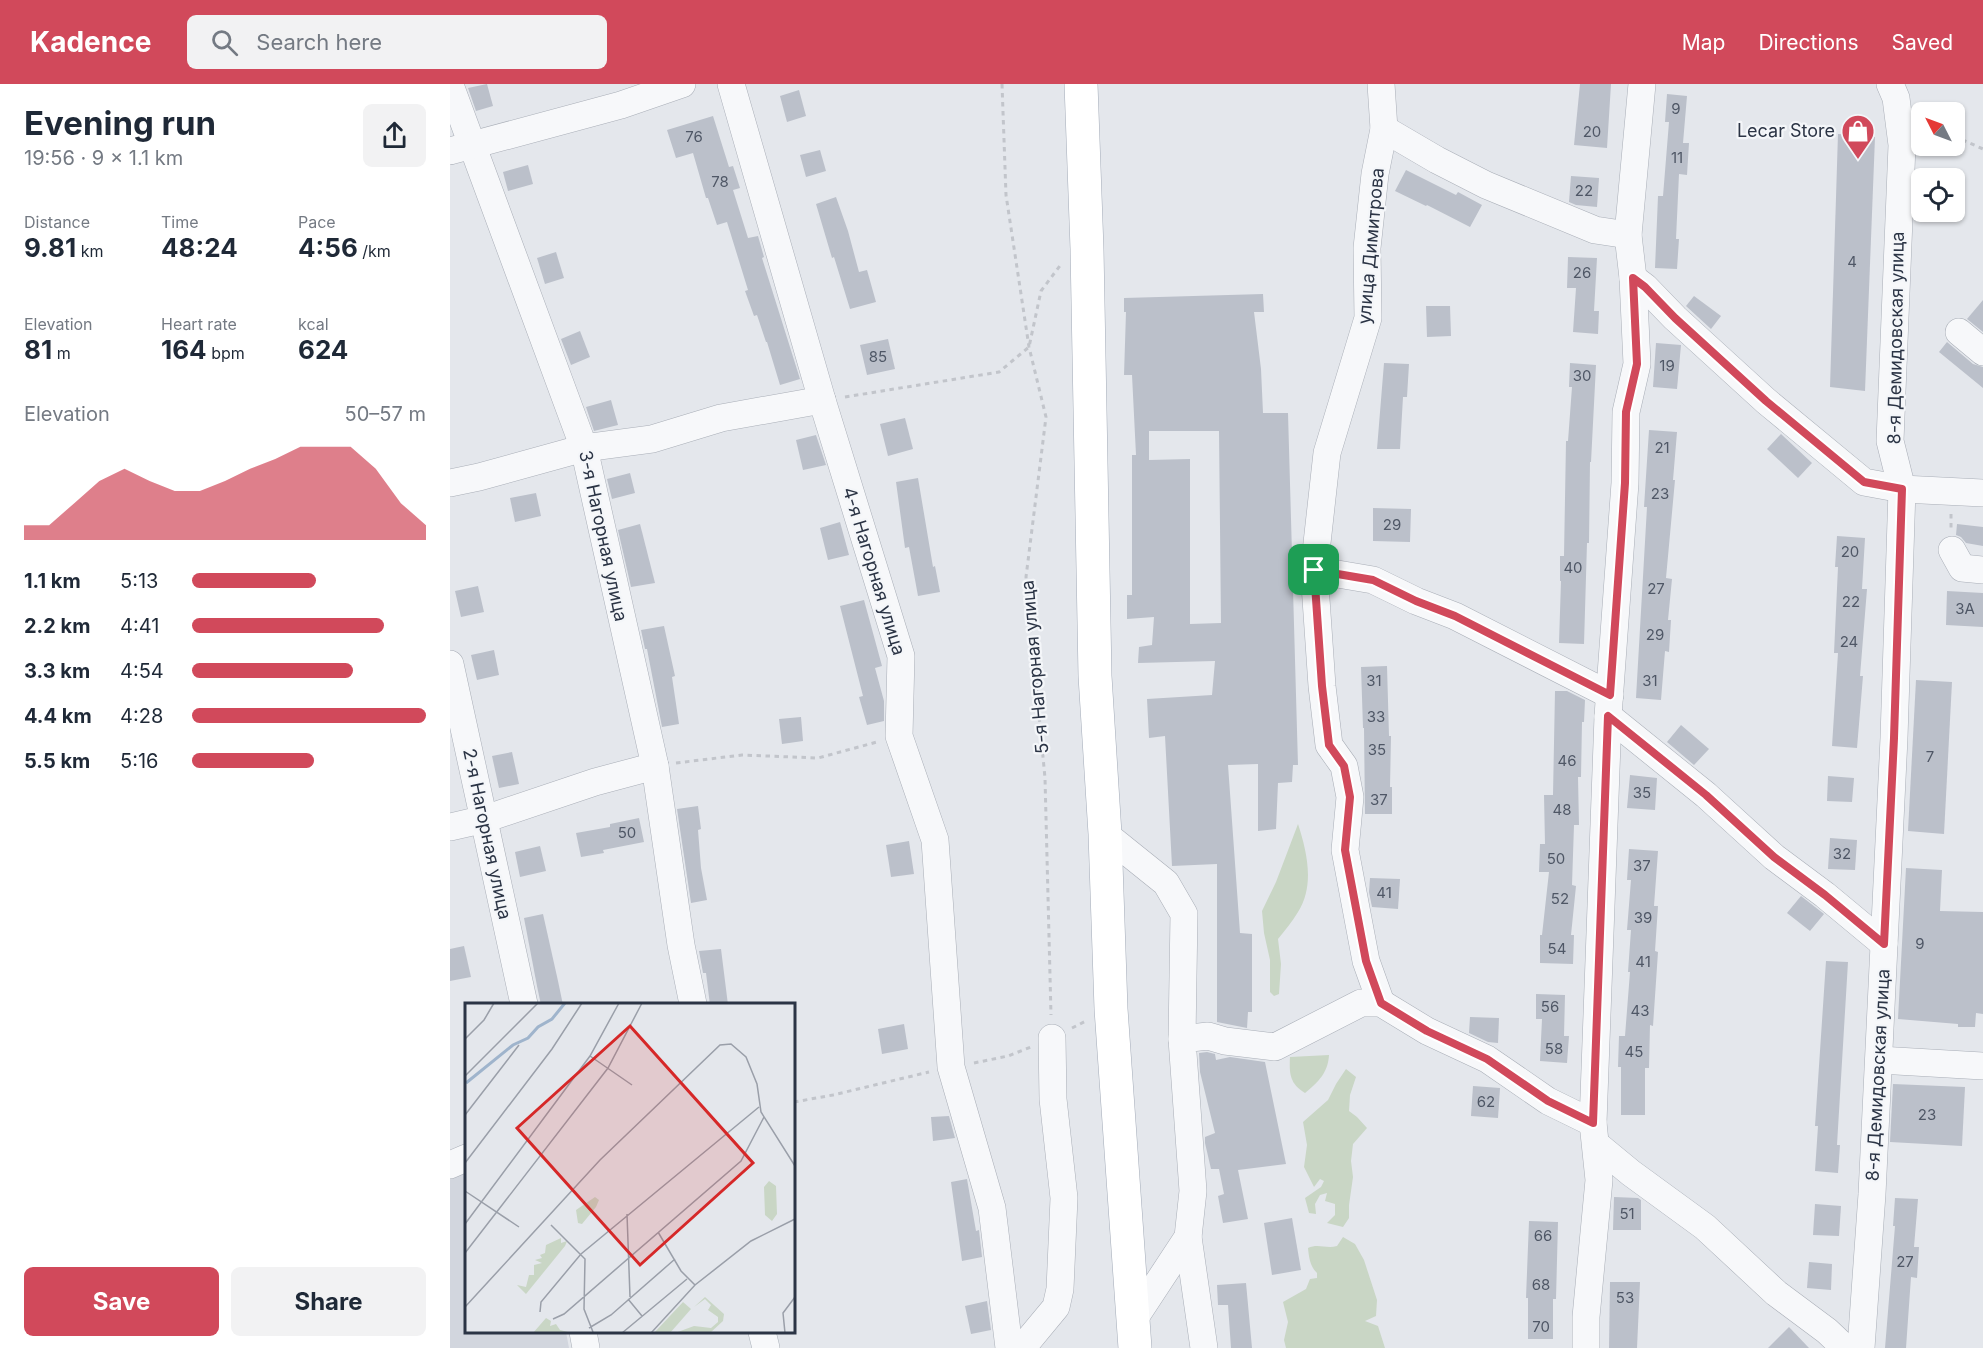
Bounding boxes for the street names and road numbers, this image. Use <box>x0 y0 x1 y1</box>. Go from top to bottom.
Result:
street label: улица Димитрова <box>1353 167 1388 325</box>
street label: 8-я Демидовская улица <box>1883 231 1908 445</box>
street label: 3-я Нагорная улица <box>575 448 632 623</box>
street label: 4-я Нагорная улица <box>839 484 910 657</box>
street label: 5-я Нагорная улица <box>1016 579 1053 755</box>
street label: 2-я Нагорная улица <box>459 747 516 921</box>
street label: 8-я Демидовская улица <box>1861 968 1894 1182</box>

